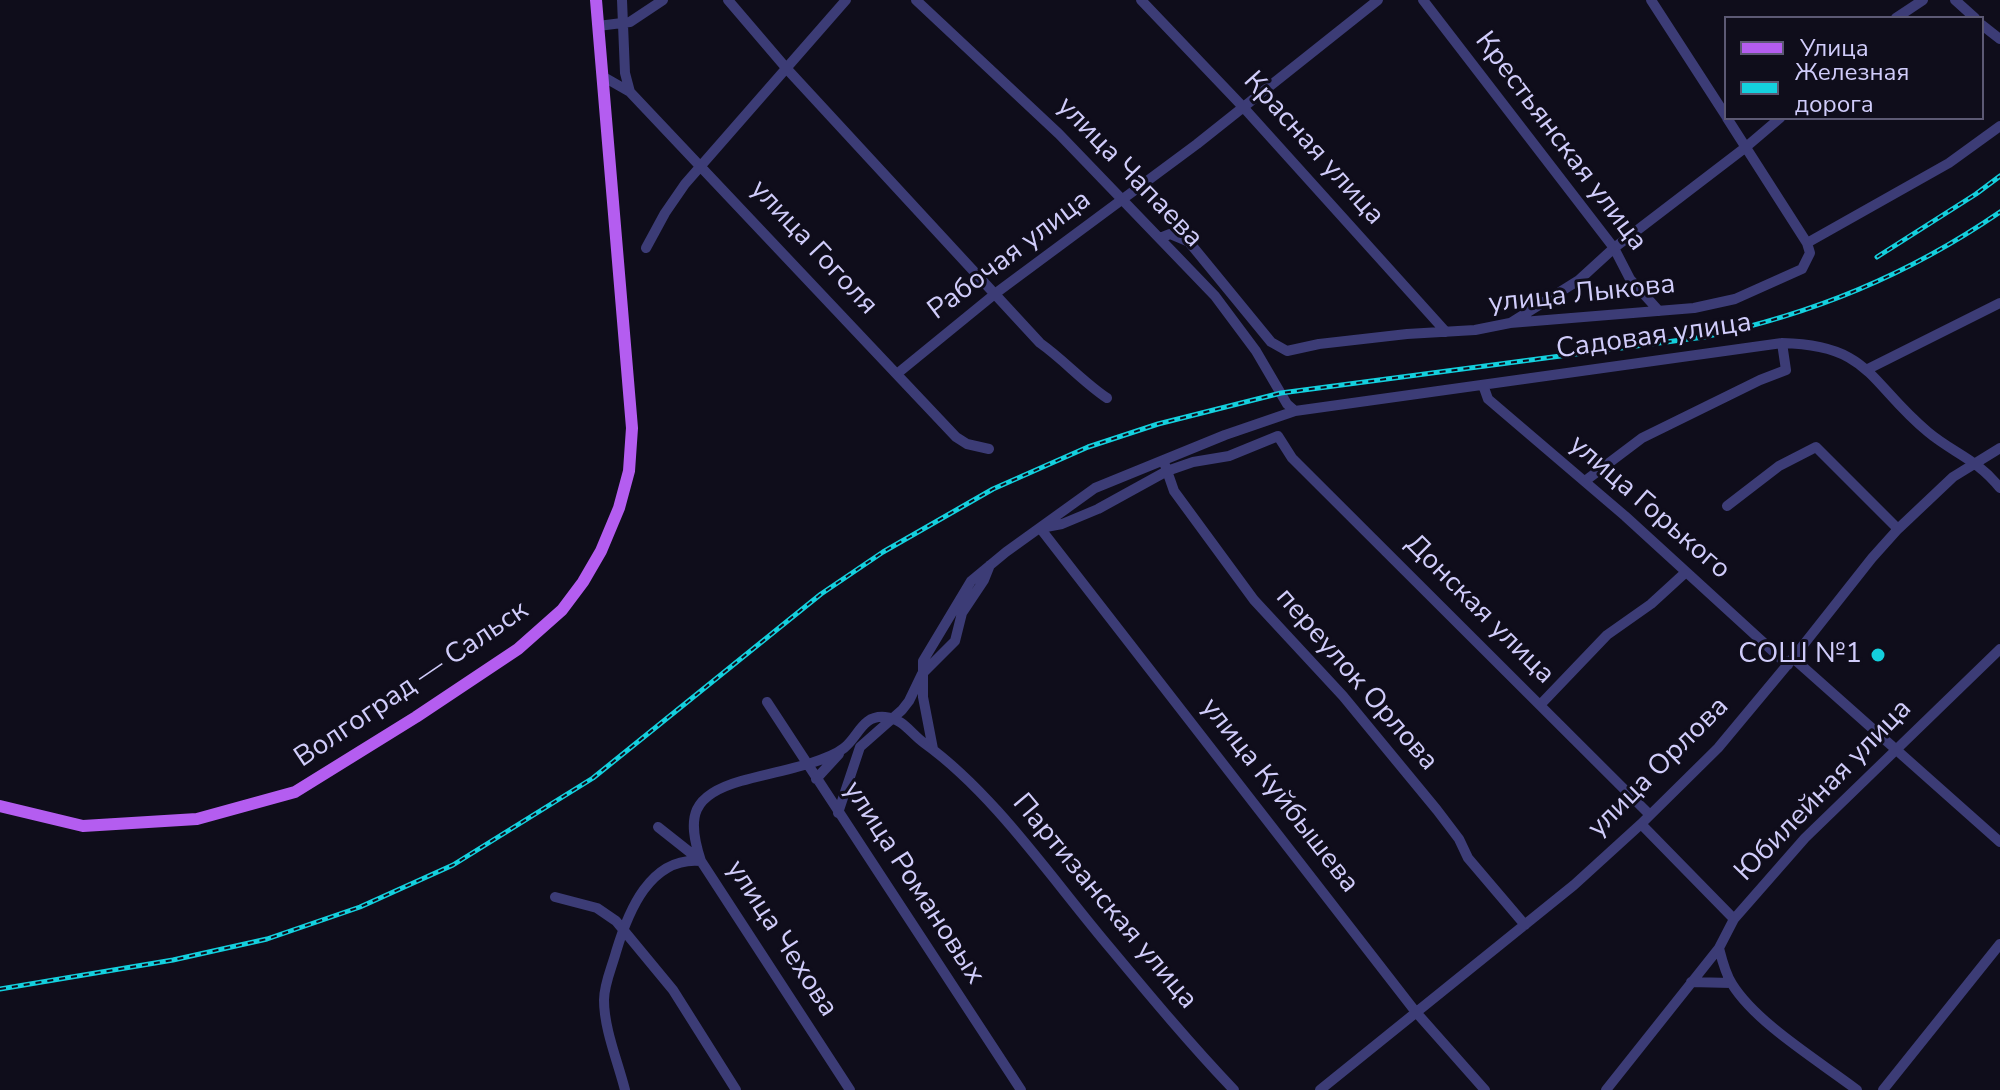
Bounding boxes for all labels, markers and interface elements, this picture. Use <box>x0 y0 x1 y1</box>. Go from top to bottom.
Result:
legend <box>1724 16 1984 120</box>
street label: Крестьянская улица <box>1467 26 1653 258</box>
text: Улица <box>1800 32 1869 64</box>
text: Железная дорога <box>1795 56 1909 120</box>
street label: Красная улица <box>1235 65 1391 233</box>
street label: улица Чапаева <box>1049 91 1209 255</box>
street label: улица Гоголя <box>742 174 884 322</box>
street label: Рабочая улица <box>922 184 1098 328</box>
street label: улица Лыкова <box>1487 268 1677 322</box>
street label: Садовая улица <box>1554 307 1754 367</box>
street label: улица Горького <box>1561 429 1737 587</box>
street label: Донская улица <box>1397 528 1561 692</box>
street label: переулок Орлова <box>1268 582 1444 778</box>
street label: Волгоград — Сальск <box>289 594 535 776</box>
place label: СОШ №1 <box>1738 638 1862 672</box>
marker: СОШ №1 <box>1869 646 1887 664</box>
street label: улица Орлова <box>1582 691 1736 845</box>
street label: улица Куйбышева <box>1193 692 1365 900</box>
street label: Юбилейная улица <box>1729 693 1919 889</box>
street label: улица Романовых <box>835 775 991 991</box>
street label: Партизанская улица <box>1004 788 1204 1016</box>
street label: улица Чехова <box>718 854 844 1024</box>

